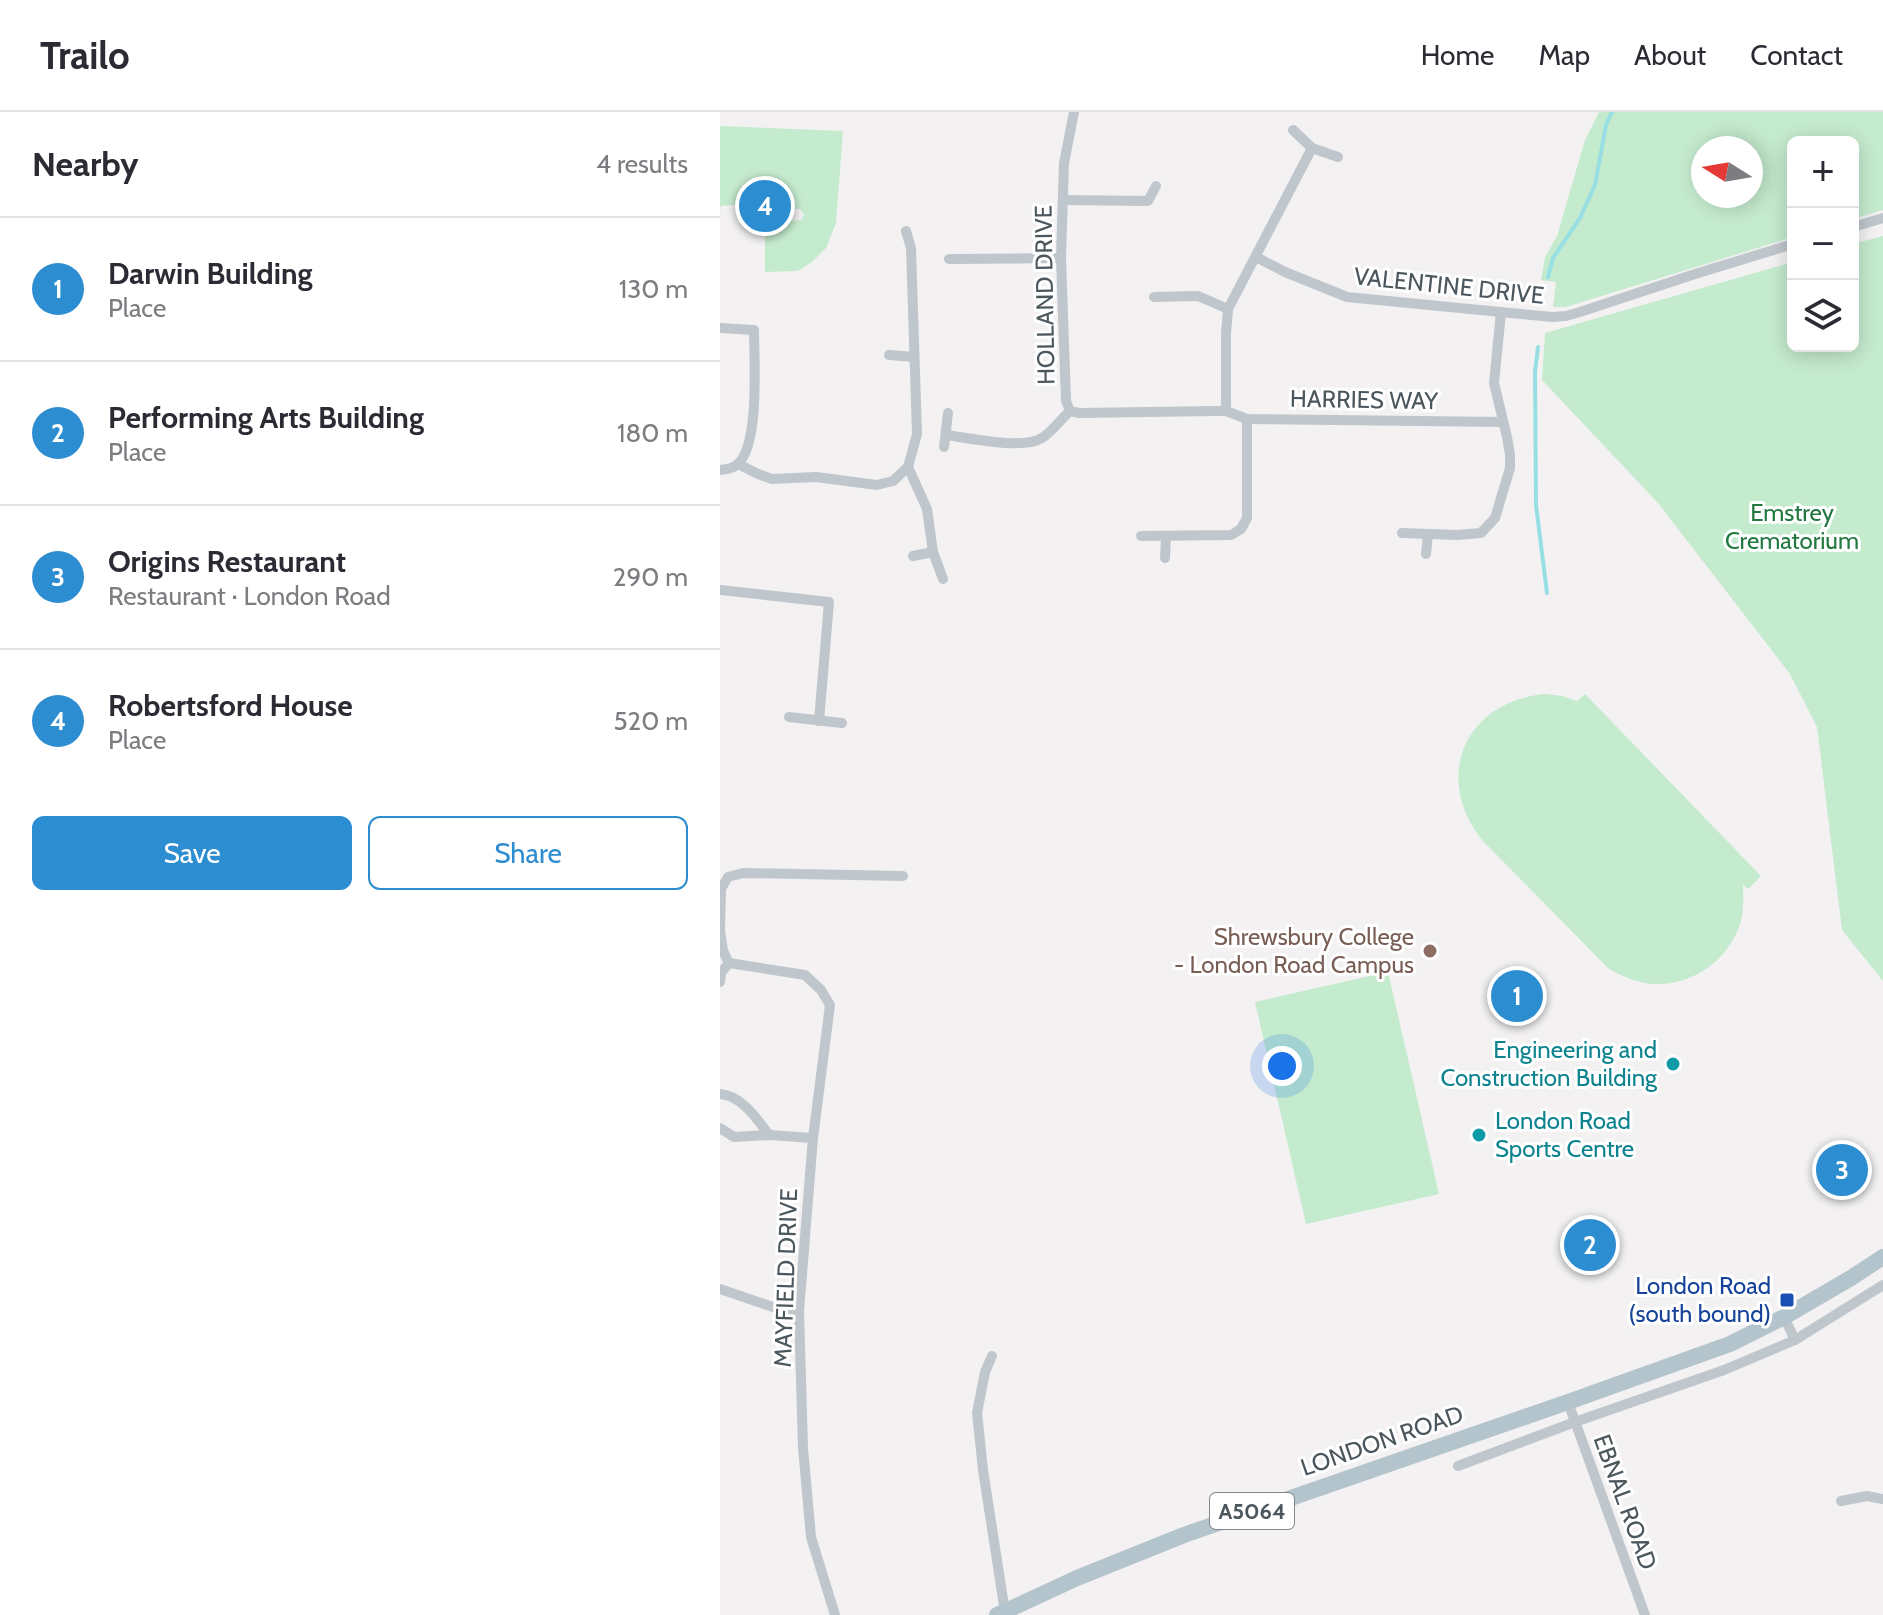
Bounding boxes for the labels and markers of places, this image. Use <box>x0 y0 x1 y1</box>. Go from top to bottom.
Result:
pin: 4 <box>739 176 791 236</box>
place label: Shrewsbury College - London Road Campus <box>1174 922 1414 979</box>
marker: Shrewsbury College - London Road Campus <box>1421 942 1439 960</box>
pin: 1 <box>1491 966 1543 1026</box>
place label: Engineering and Construction Building <box>1440 1035 1658 1092</box>
marker: Engineering and Construction Building <box>1664 1055 1682 1073</box>
place label: London Road Sports Centre <box>1495 1106 1634 1163</box>
marker: London Road Sports Centre <box>1470 1126 1488 1144</box>
pin: 3 <box>1816 1140 1868 1200</box>
pin: 2 <box>1564 1215 1616 1275</box>
place label: London Road (south bound) <box>1628 1271 1771 1328</box>
marker: London Road (south bound) <box>1778 1291 1796 1309</box>

